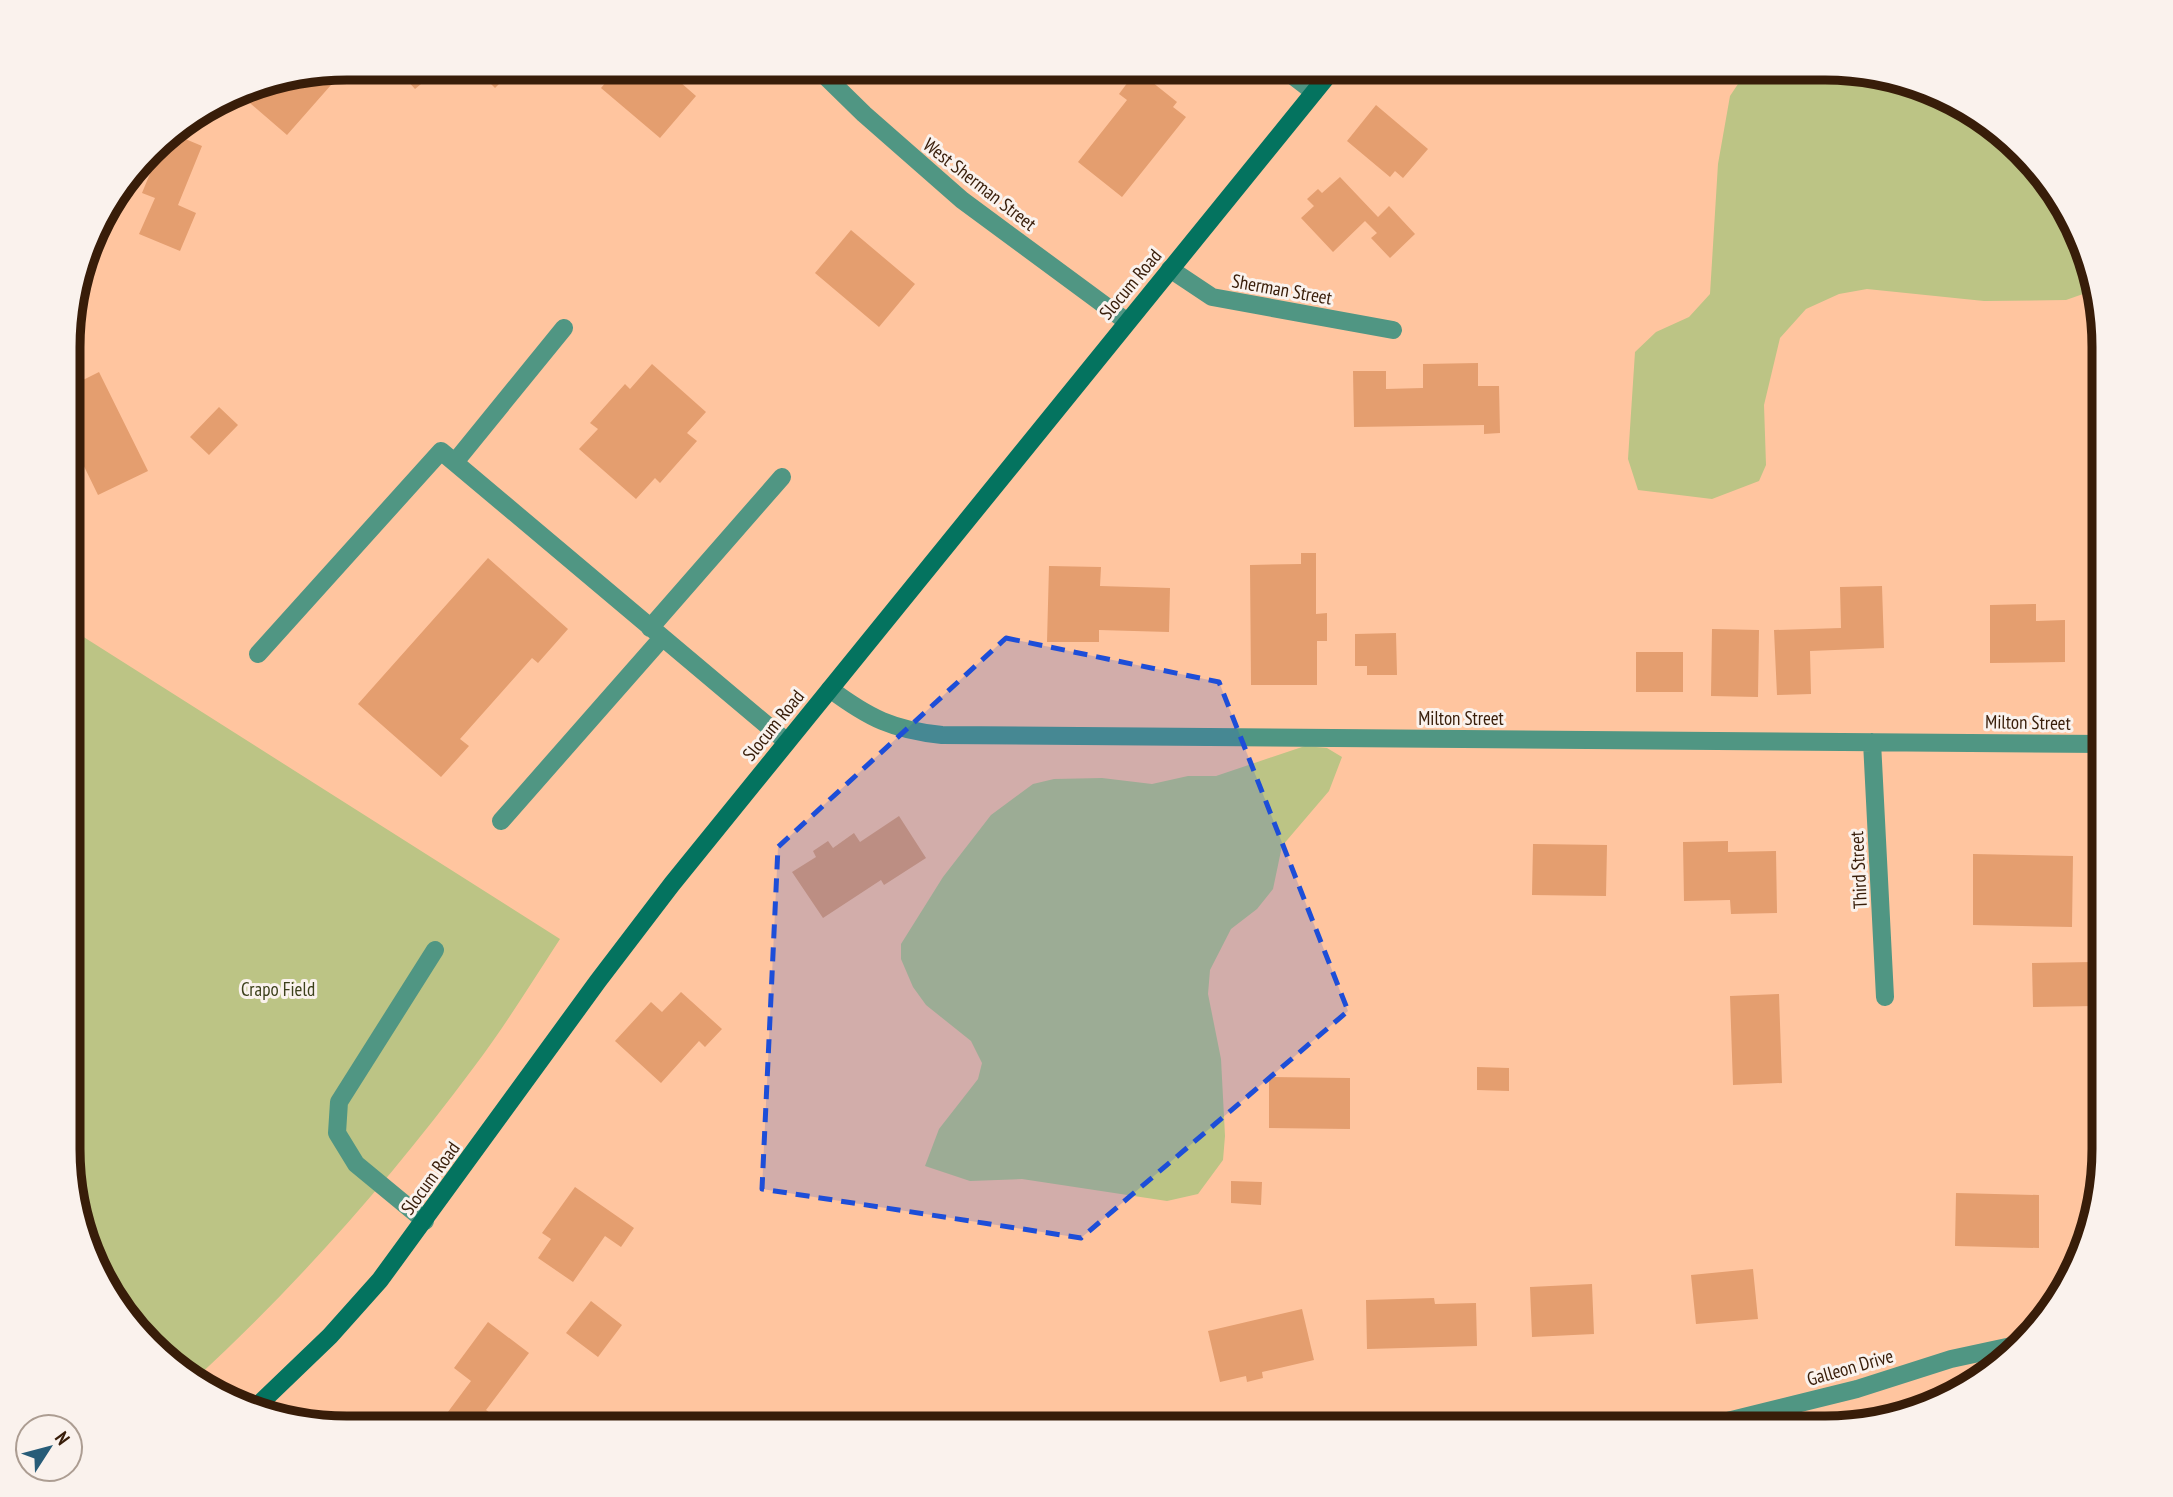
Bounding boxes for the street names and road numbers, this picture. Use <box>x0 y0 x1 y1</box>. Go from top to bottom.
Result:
street label: West Sherman Street <box>919 132 1042 236</box>
street label: Slocum Road <box>1094 244 1166 324</box>
street label: Sherman Street <box>1230 268 1335 310</box>
street label: Slocum Road <box>737 685 809 765</box>
street label: Milton Street <box>1418 706 1505 730</box>
street label: Milton Street <box>1985 709 2072 735</box>
street label: Third Street <box>1844 830 1872 909</box>
street label: Slocum Road <box>395 1137 465 1219</box>
street label: Galleon Drive <box>1804 1343 1896 1391</box>

